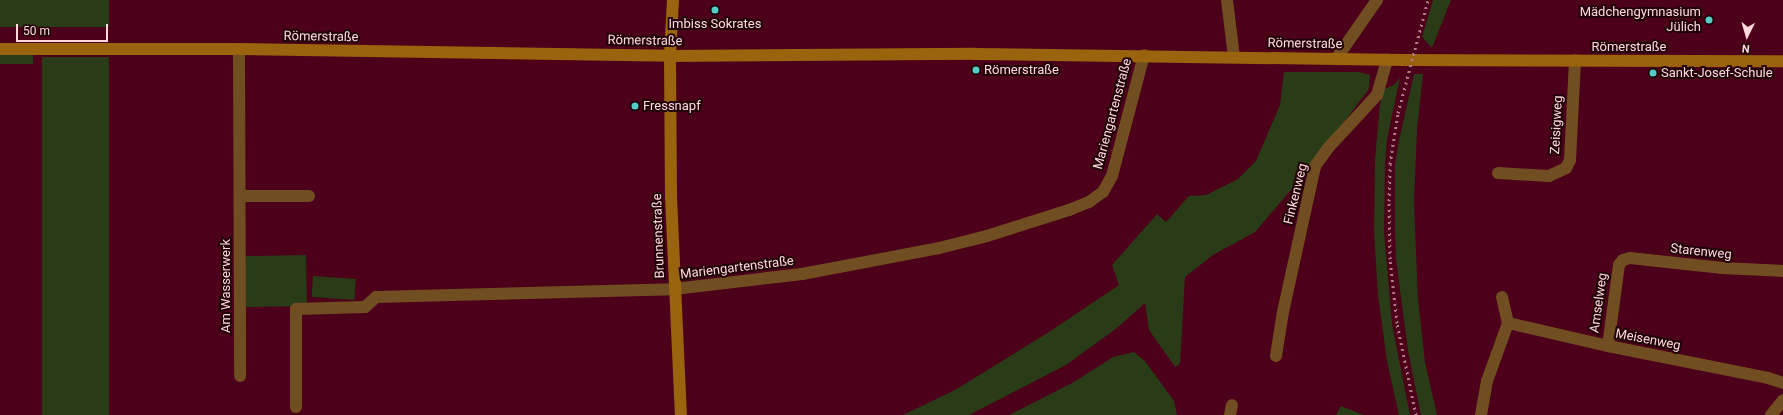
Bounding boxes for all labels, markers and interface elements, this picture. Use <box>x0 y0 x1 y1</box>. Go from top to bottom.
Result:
marker: Imbiss Sokrates <box>710 5 720 15</box>
place label: Mädchengymnasium Jülich <box>1580 5 1701 36</box>
marker: Mädchengymnasium Jülich <box>1704 15 1714 25</box>
scale bar <box>18 16 110 42</box>
place label: Imbiss Sokrates <box>669 16 761 32</box>
north arrow <box>1727 16 1767 56</box>
text: 50 m <box>23 24 50 38</box>
street label: Römerstraße <box>283 29 359 45</box>
street label: Römerstraße <box>607 33 683 49</box>
street label: Römerstraße <box>1267 36 1343 52</box>
street label: Römerstraße <box>1592 39 1666 55</box>
text: N <box>1741 42 1750 55</box>
street label: Mariengartenstraße <box>1091 57 1135 171</box>
place label: Römerstraße <box>984 62 1059 78</box>
marker: Römerstraße <box>971 65 981 75</box>
place label: Sankt-Josef-Schule <box>1661 65 1773 81</box>
marker: Sankt-Josef-Schule <box>1648 68 1658 78</box>
street label: Zeisigweg <box>1548 95 1566 155</box>
place label: Fressnapf <box>643 98 701 114</box>
marker: Fressnapf <box>630 101 640 111</box>
street label: Finkenweg <box>1281 162 1311 226</box>
street label: Brunnenstraße <box>650 193 668 279</box>
street label: Am Wasserwerk <box>218 239 234 333</box>
street label: Starenweg <box>1670 241 1732 263</box>
street label: Mariengartenstraße <box>679 253 795 283</box>
street label: Amselweg <box>1587 272 1611 334</box>
street label: Meisenweg <box>1614 326 1682 354</box>

